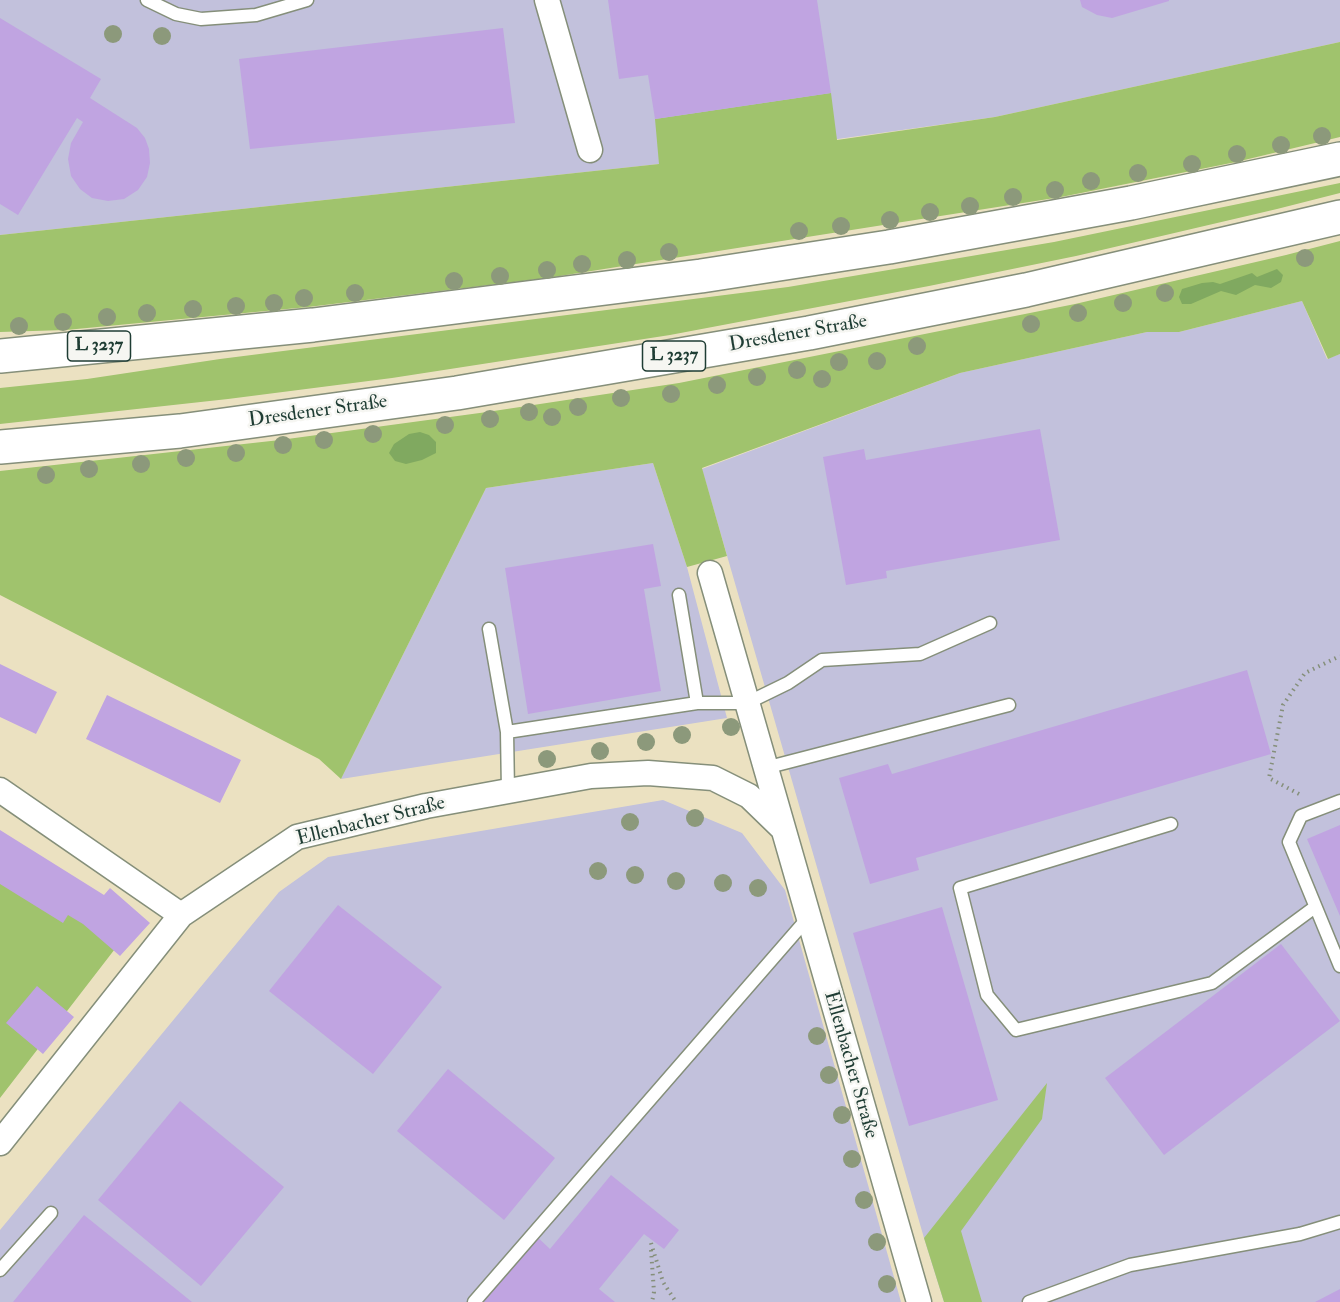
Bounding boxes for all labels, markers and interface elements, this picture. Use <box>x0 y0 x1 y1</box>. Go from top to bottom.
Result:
street label: Dresdener Straße <box>727 310 869 358</box>
road number: L 3237 <box>68 331 130 361</box>
road number: L 3237 <box>642 341 706 371</box>
street label: Dresdener Straße <box>247 390 389 434</box>
street label: Ellenbacher Straße <box>294 792 448 852</box>
street label: Ellenbacher Straße <box>817 989 883 1141</box>

